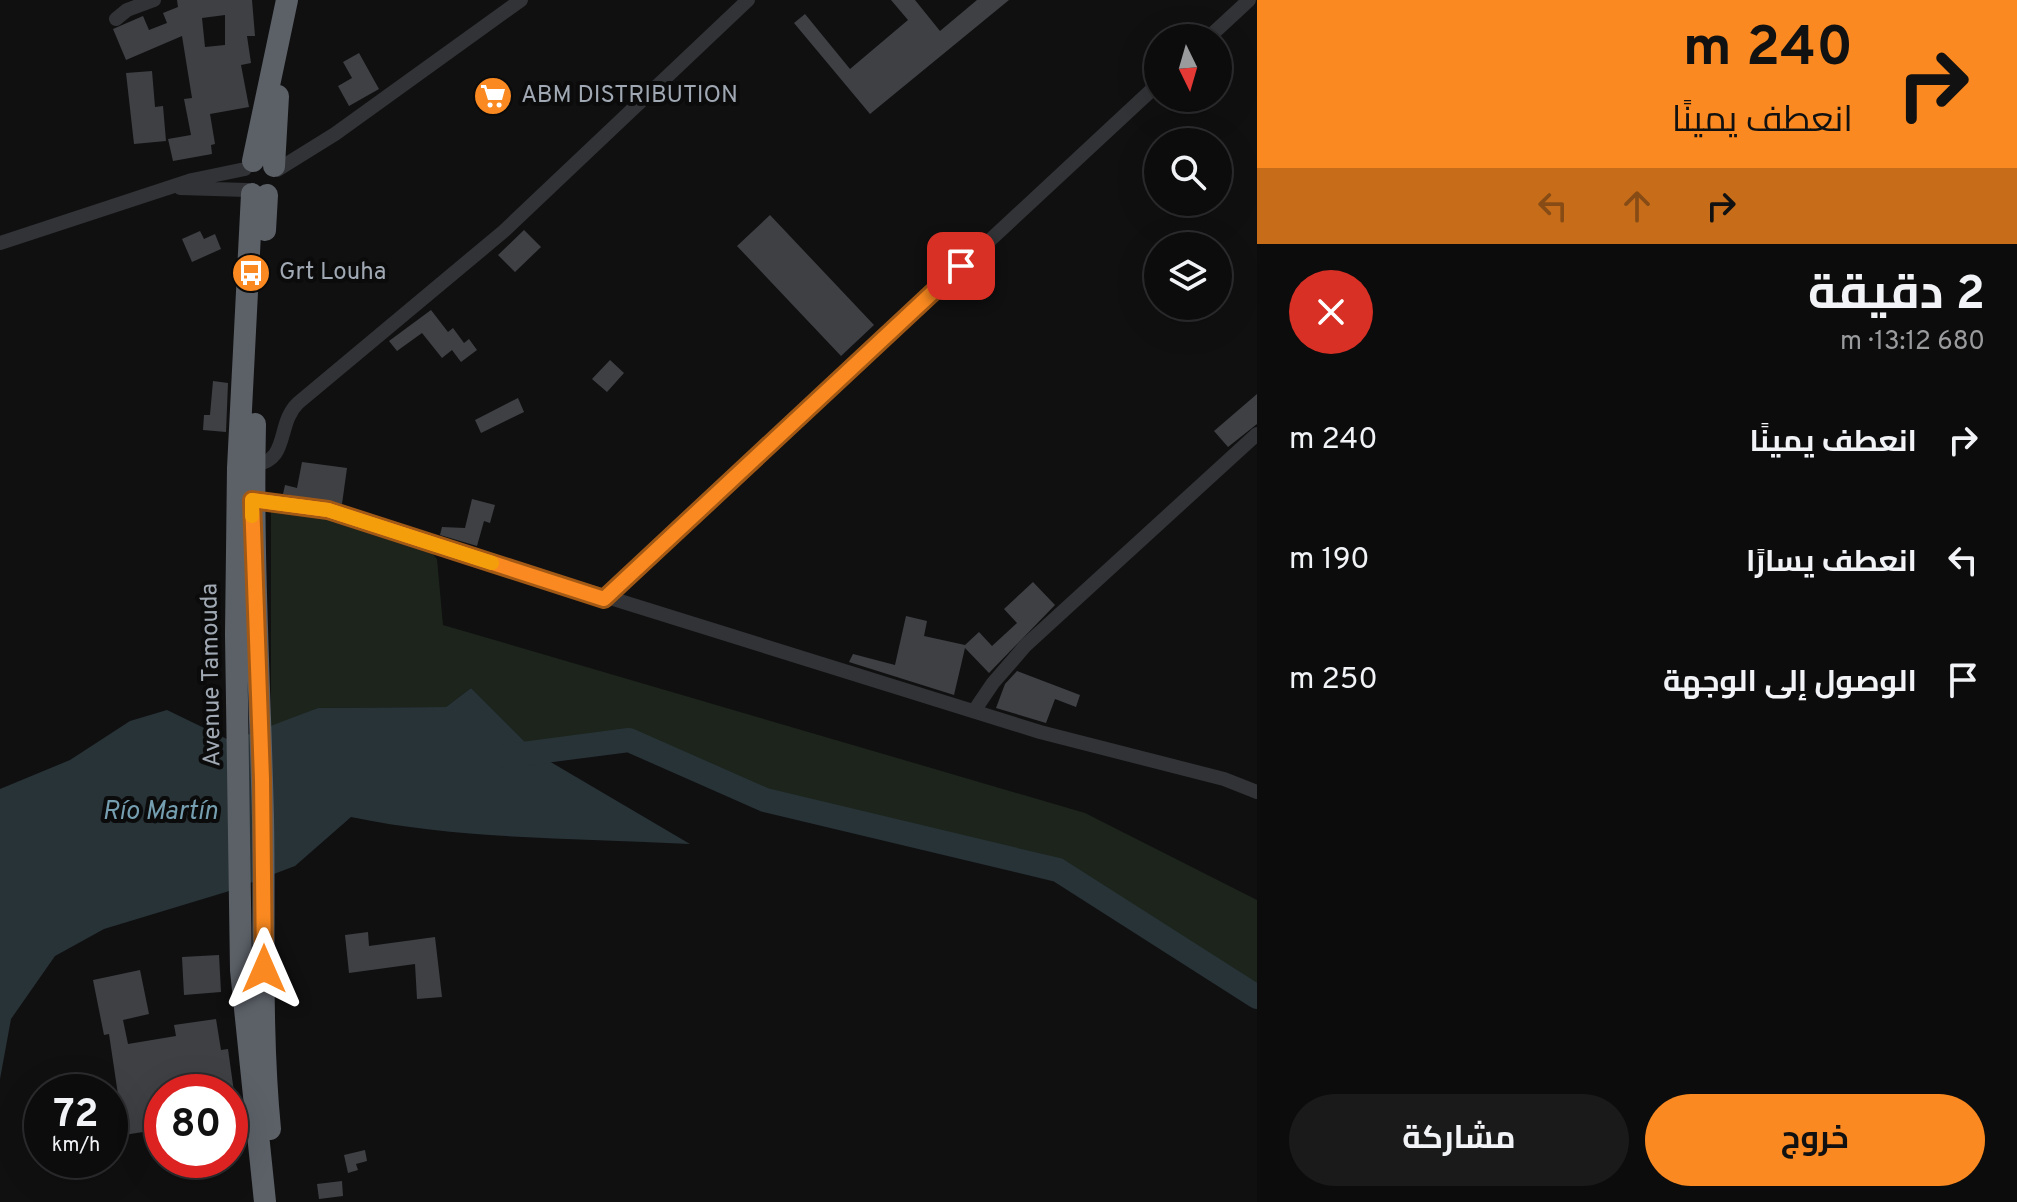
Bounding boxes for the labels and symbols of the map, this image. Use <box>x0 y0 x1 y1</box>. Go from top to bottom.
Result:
north arrow <box>1144 24 1232 112</box>
supermarket icon: ABM DISTRIBUTION <box>472 75 514 117</box>
place label: ABM DISTRIBUTION <box>521 81 738 111</box>
pin <box>927 232 995 300</box>
bus stop icon: Grt Louha <box>230 252 272 294</box>
place label: Grt Louha <box>279 258 387 288</box>
street label: Avenue Tamouda <box>195 583 229 767</box>
water label: Río Martín <box>102 796 218 829</box>
position arrow <box>222 927 306 1011</box>
speed limit sign: 80 <box>144 1074 248 1178</box>

